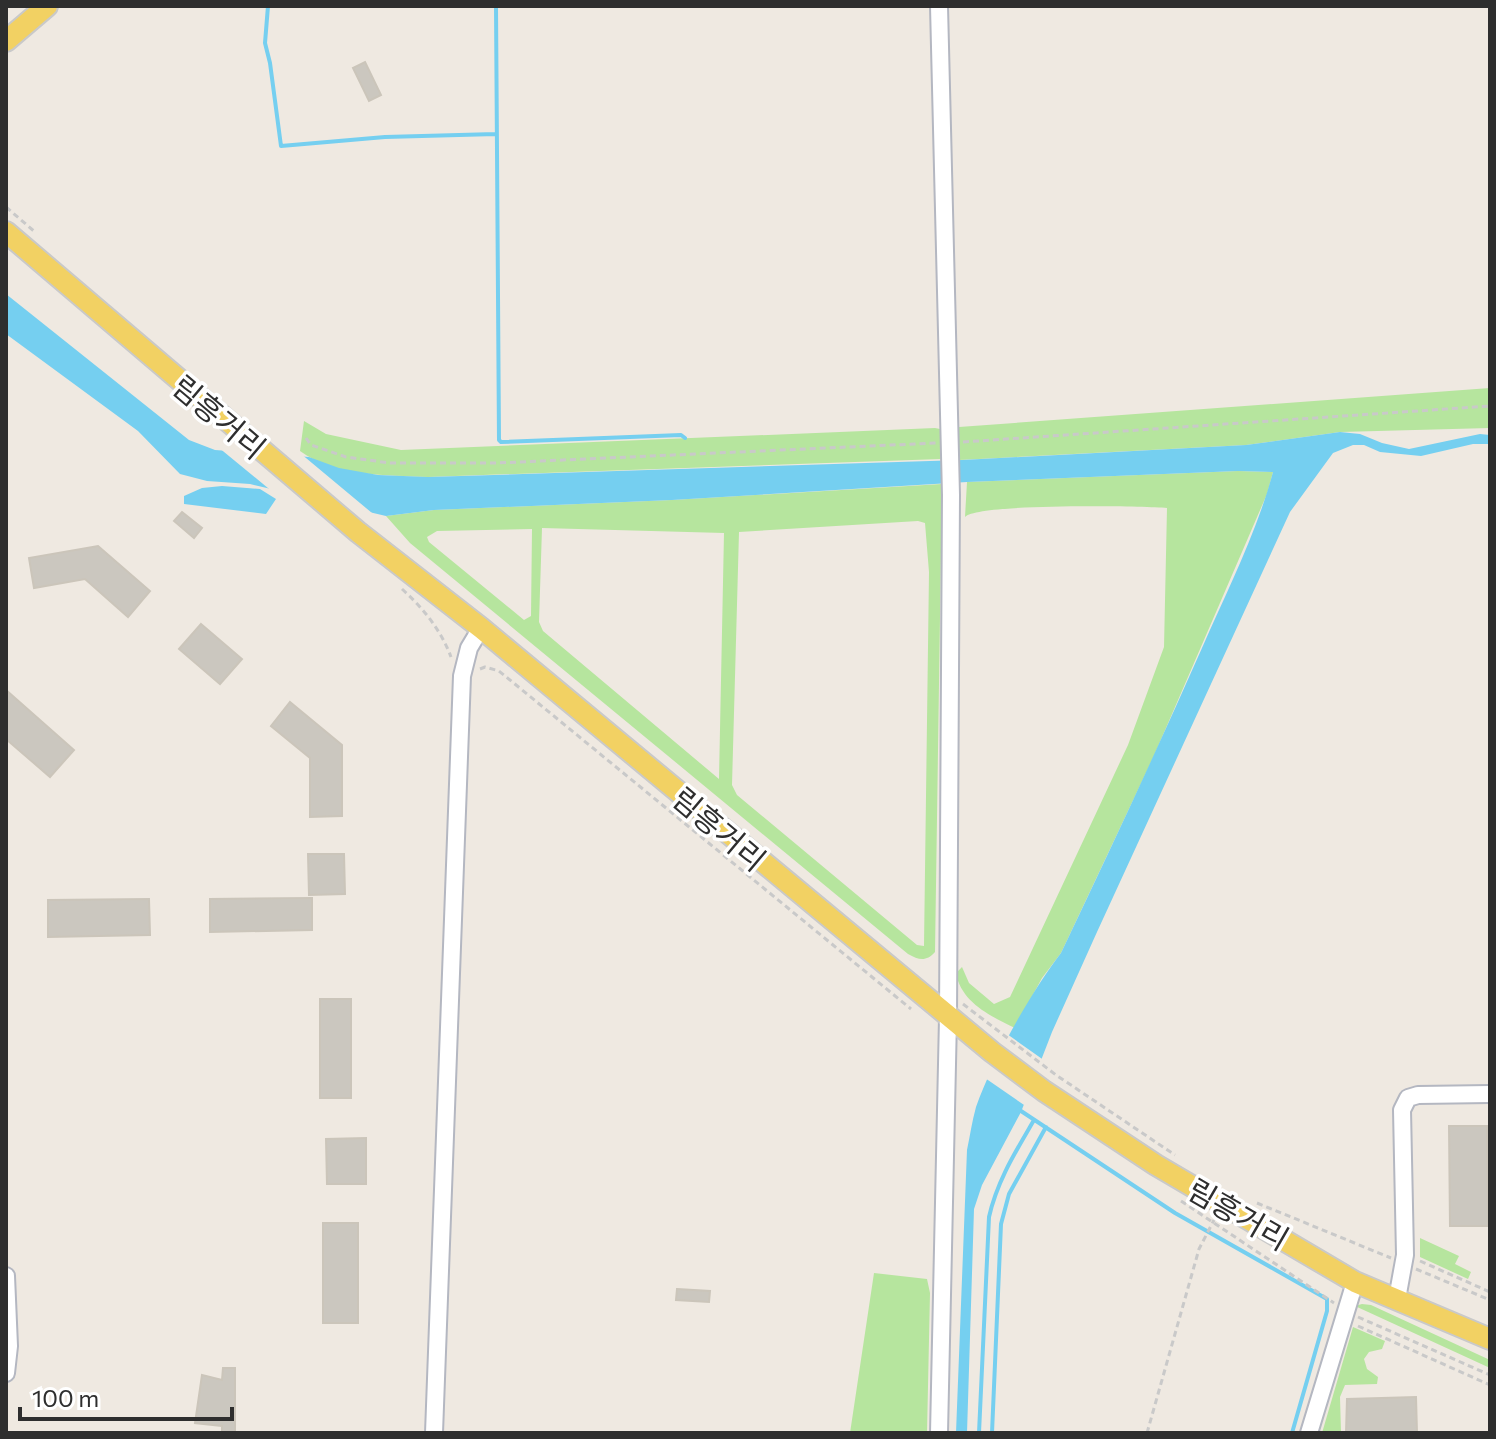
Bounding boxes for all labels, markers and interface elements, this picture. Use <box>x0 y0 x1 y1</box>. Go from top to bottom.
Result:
street label: 림흥거리 <box>166 366 274 466</box>
street label: 림흥거리 <box>666 778 774 878</box>
street label: 림흥거리 <box>1182 1169 1296 1257</box>
scale bar <box>20 1371 232 1421</box>
text: 100 m <box>32 1383 99 1412</box>

